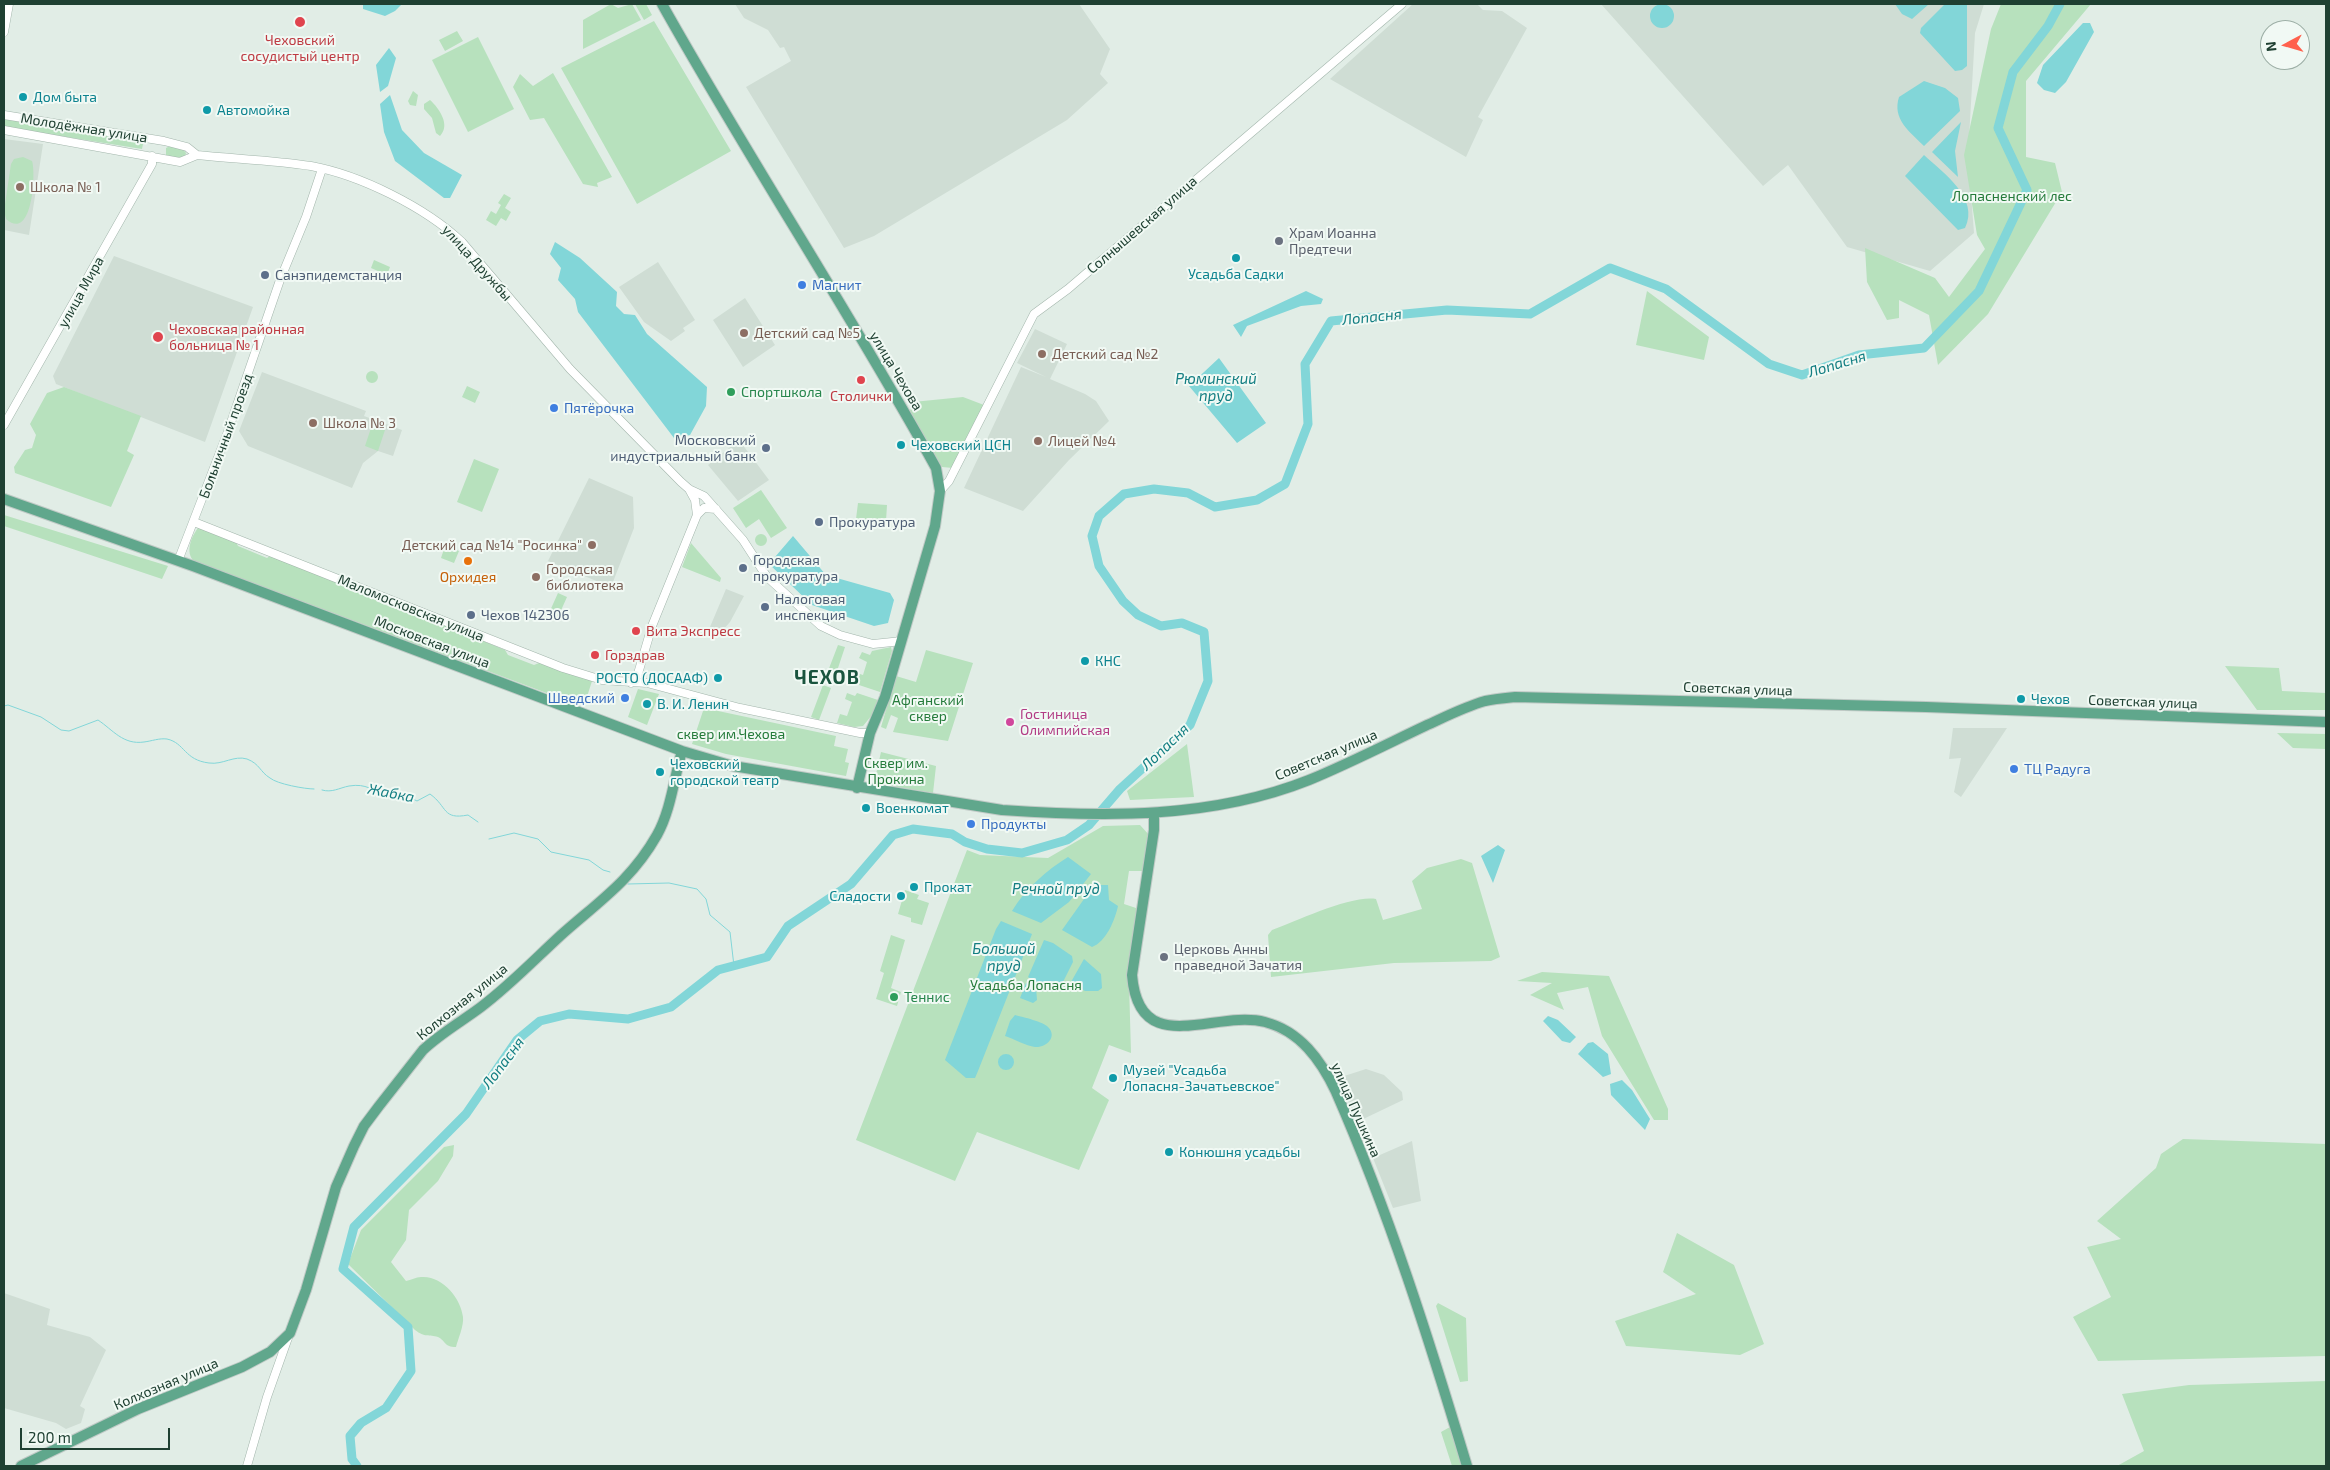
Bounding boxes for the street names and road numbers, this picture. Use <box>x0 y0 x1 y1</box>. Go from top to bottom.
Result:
street label: Молодёжная улица <box>19 110 149 146</box>
street label: Солнышевская улица <box>1084 173 1200 277</box>
street label: улица Дружбы <box>438 221 516 305</box>
street label: улица Мира <box>55 254 107 330</box>
street label: улица Чехова <box>866 328 926 414</box>
street label: Больничный проезд <box>196 371 256 501</box>
street label: Маломосковская улица <box>335 571 487 645</box>
street label: Московская улица <box>372 612 492 672</box>
street label: Советская улица <box>1683 679 1793 699</box>
street label: Советская улица <box>2088 692 2198 712</box>
street label: Советская улица <box>1272 726 1380 784</box>
street label: Колхозная улица <box>413 960 511 1044</box>
street label: улица Пушкина <box>1328 1060 1384 1160</box>
street label: Колхозная улица <box>111 1354 221 1414</box>

